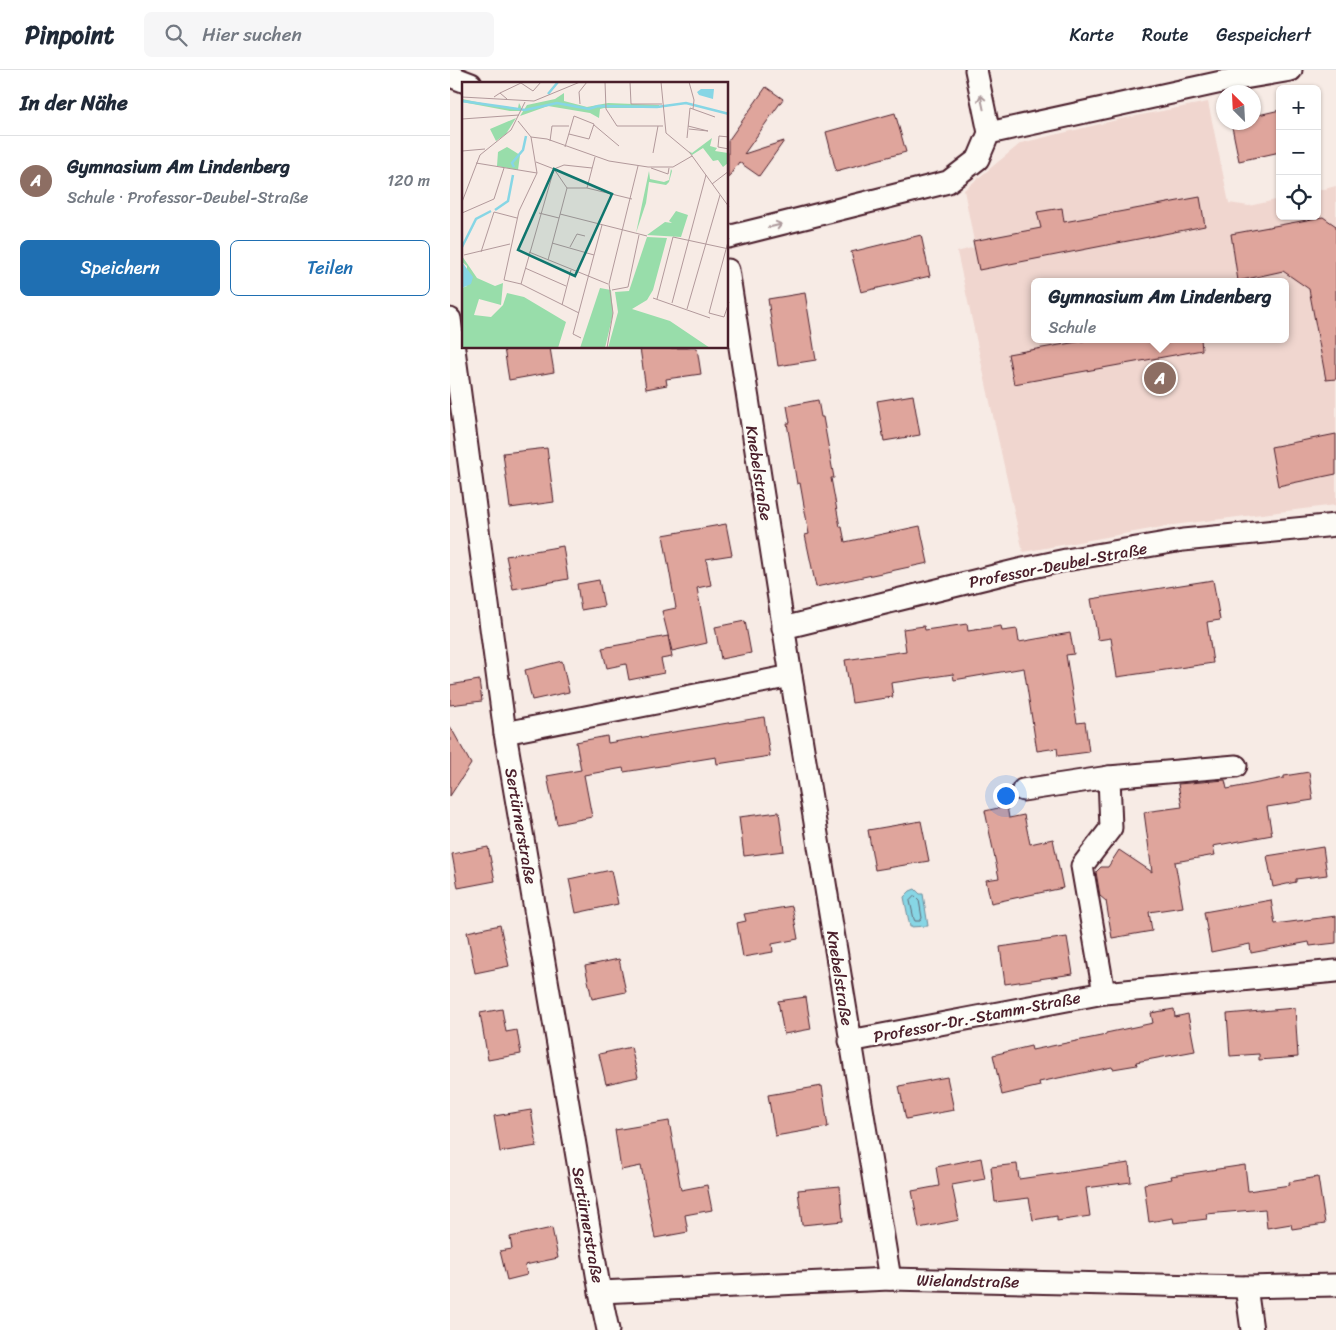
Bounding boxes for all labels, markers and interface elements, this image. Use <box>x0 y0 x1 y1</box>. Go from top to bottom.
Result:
search box <box>144 12 494 57</box>
text: Pinpoint <box>25 14 114 56</box>
text: Hier suchen <box>202 18 302 51</box>
text: Karte <box>1069 19 1114 51</box>
text: Route <box>1142 19 1188 51</box>
text: Gespeichert <box>1216 19 1311 51</box>
icon: search <box>162 21 190 49</box>
inset map <box>462 82 729 349</box>
text: In der Nähe <box>20 84 128 122</box>
north arrow <box>1216 85 1261 130</box>
map controls <box>1276 85 1321 220</box>
button: + <box>1276 85 1321 130</box>
one-way arrow <box>977 94 987 110</box>
button: − <box>1276 130 1321 175</box>
text: Gymnasium Am Lindenberg <box>67 150 290 183</box>
text: A <box>31 166 41 195</box>
text: 120 m <box>387 166 430 195</box>
button: locate <box>1276 175 1321 220</box>
text: Schule · Professor-Deubel-Straße <box>67 183 308 212</box>
one-way arrow <box>766 220 782 230</box>
button: Speichern <box>20 240 220 296</box>
button: Teilen <box>230 240 430 296</box>
popup <box>1031 278 1289 343</box>
text: Gymnasium Am Lindenberg <box>1048 280 1272 313</box>
text: Schule <box>1048 313 1096 342</box>
pin: A <box>1144 359 1176 397</box>
street label: Knebelstraße <box>737 423 781 523</box>
street label: Professor-Deubel-Straße <box>966 534 1150 596</box>
street label: Sertürnerstraße <box>496 765 546 887</box>
your location <box>993 783 1019 809</box>
street label: Knebelstraße <box>818 928 862 1028</box>
street label: Professor-Dr.-Stamm-Straße <box>871 983 1083 1051</box>
street label: Sertürnerstraße <box>563 1164 613 1286</box>
street label: Wielandstraße <box>916 1266 1020 1296</box>

